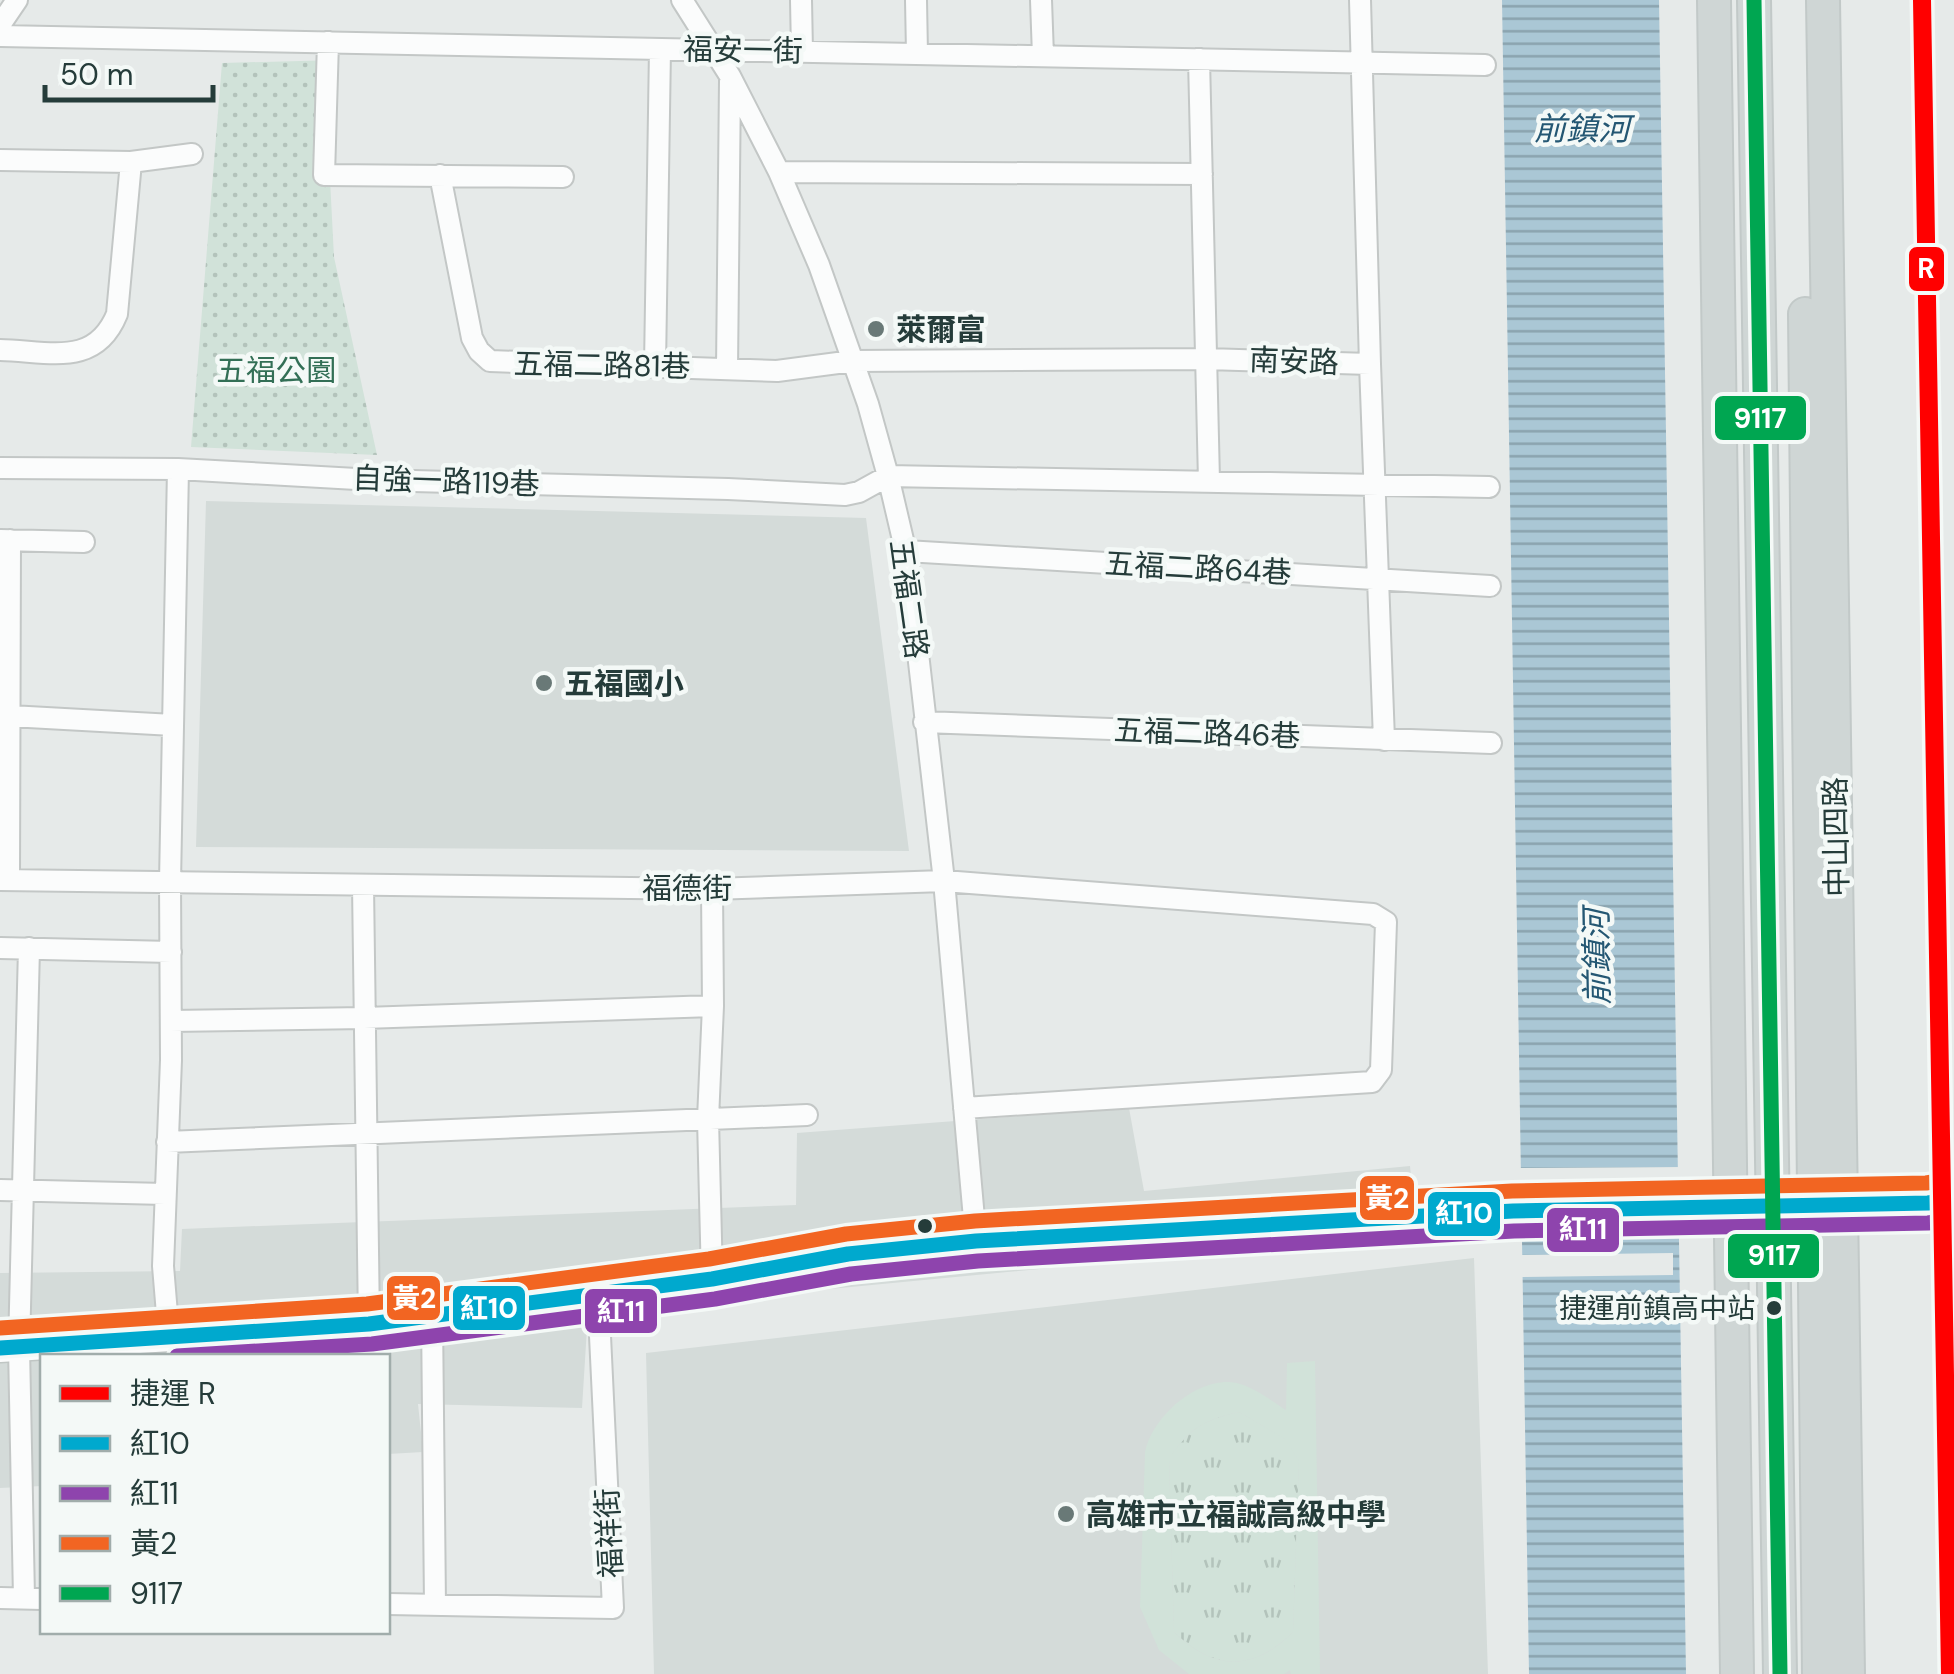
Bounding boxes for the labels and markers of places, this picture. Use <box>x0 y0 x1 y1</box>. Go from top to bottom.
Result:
place label: 萊爾富 <box>896 310 986 349</box>
marker: 萊爾富 <box>865 318 887 340</box>
place label: 五福國小 <box>564 664 684 703</box>
marker: 五福國小 <box>533 672 555 694</box>
unlabelled marker <box>915 1216 935 1236</box>
place label: 捷運前鎮高中站 <box>1559 1290 1755 1327</box>
marker: 捷運前鎮高中站 <box>1764 1298 1784 1318</box>
place label: 高雄市立福誠高級中學 <box>1086 1495 1386 1534</box>
marker: 高雄市立福誠高級中學 <box>1055 1503 1077 1525</box>

